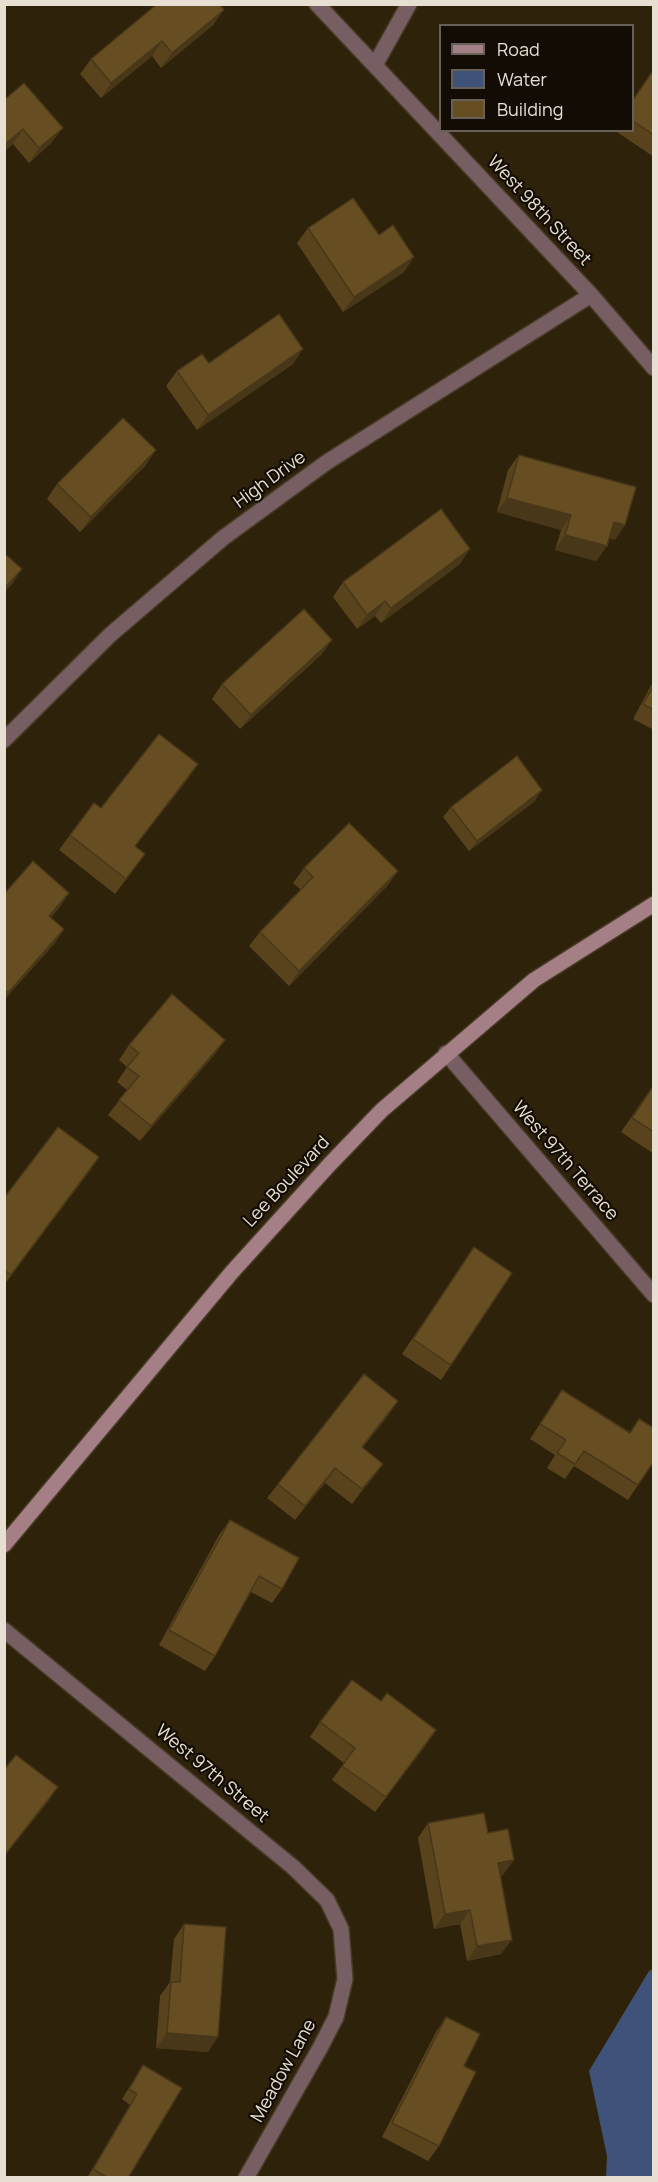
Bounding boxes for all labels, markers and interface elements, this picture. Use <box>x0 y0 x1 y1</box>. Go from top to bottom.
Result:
legend <box>439 24 634 132</box>
text: Road <box>497 37 540 61</box>
text: Water <box>497 67 547 91</box>
text: Building <box>497 97 563 121</box>
street label: West 98th Street <box>483 152 595 270</box>
street label: High Drive <box>230 447 310 513</box>
street label: West 97th Terrace <box>507 1097 623 1225</box>
street label: Lee Boulevard <box>239 1132 335 1232</box>
street label: West 97th Street <box>151 1720 273 1828</box>
street label: Meadow Lane <box>247 2016 321 2126</box>

